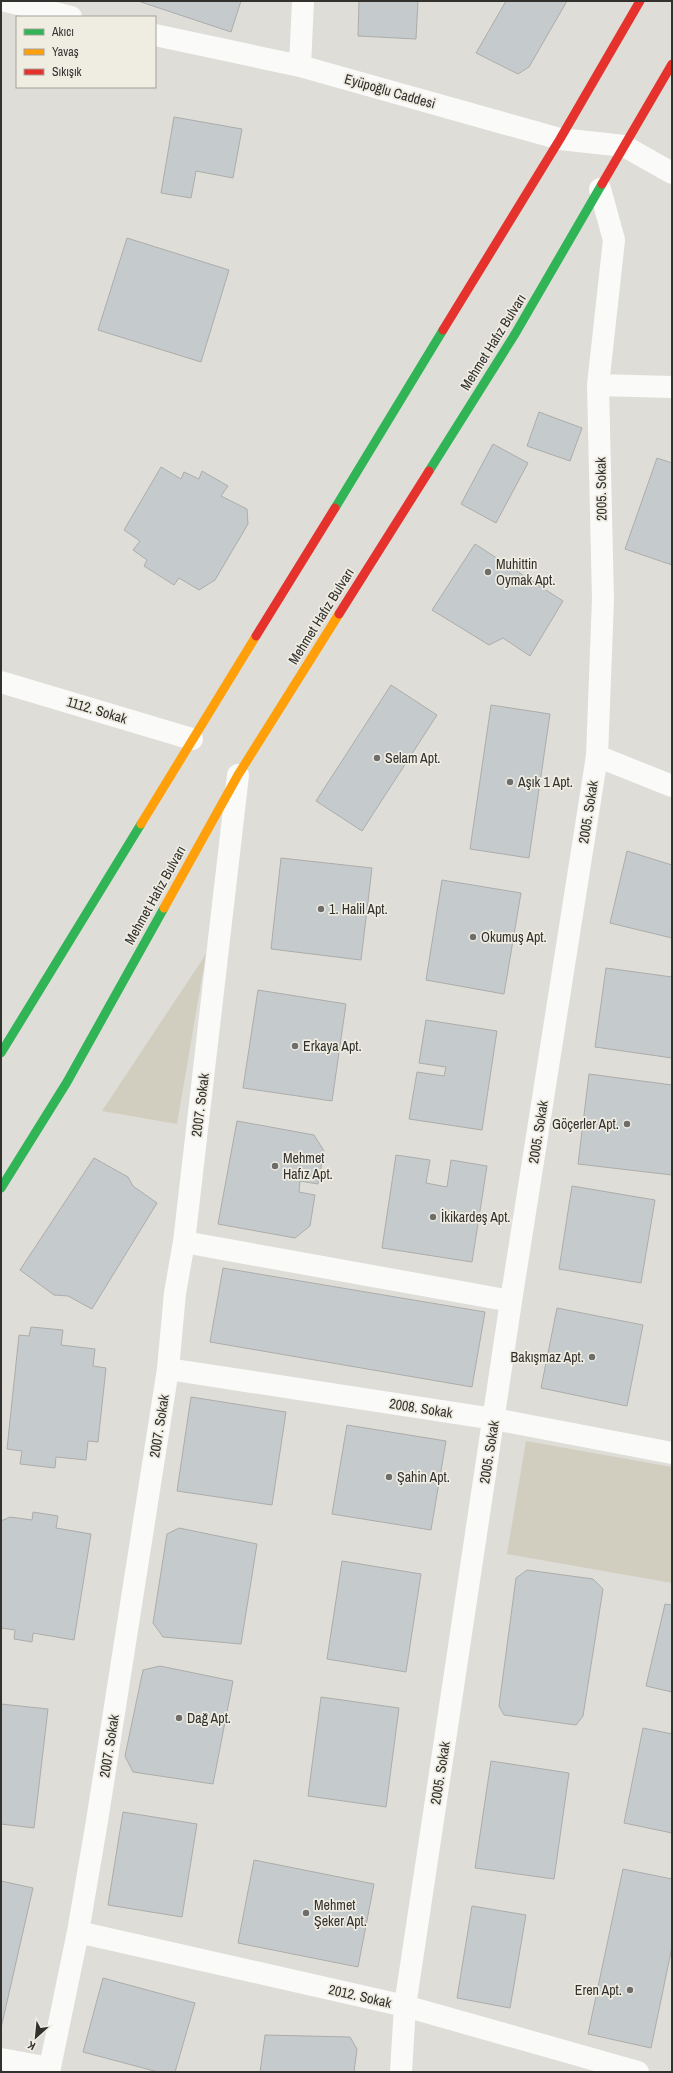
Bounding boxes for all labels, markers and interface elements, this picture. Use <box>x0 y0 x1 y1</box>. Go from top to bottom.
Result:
legend <box>16 16 156 88</box>
text: Akıcı <box>51 24 74 40</box>
text: Yavaş <box>52 44 79 60</box>
text: Sıkışık <box>52 64 82 80</box>
street label: Eyüpoğlu Caddesi <box>342 69 438 113</box>
street label: Mehmet Hafız Bulvarı <box>456 290 530 394</box>
street label: 2005. Sokak <box>591 457 611 521</box>
place label: Muhittin Oymak Apt. <box>496 555 555 589</box>
street label: Mehmet Hafız Bulvarı <box>284 564 358 668</box>
marker: Muhittin Oymak Apt. <box>483 567 493 577</box>
street label: 1112. Sokak <box>65 692 130 728</box>
place label: Selam Apt. <box>385 749 441 767</box>
marker: Selam Apt. <box>372 753 382 763</box>
place label: Aşık 1 Apt. <box>517 773 573 791</box>
marker: Aşık 1 Apt. <box>505 777 515 787</box>
street label: 2005. Sokak <box>574 779 602 845</box>
street label: Mehmet Hafız Bulvarı <box>120 842 190 948</box>
place label: 1. Halil Apt. <box>329 900 388 918</box>
marker: 1. Halil Apt. <box>316 904 326 914</box>
place label: Okumuş Apt. <box>481 928 547 946</box>
marker: Okumuş Apt. <box>468 932 478 942</box>
place label: Erkaya Apt. <box>303 1037 362 1055</box>
marker: Erkaya Apt. <box>290 1041 300 1051</box>
street label: 2007. Sokak <box>187 1072 213 1138</box>
street label: 2005. Sokak <box>524 1099 552 1165</box>
place label: Göçerler Apt. <box>552 1115 619 1133</box>
marker: Göçerler Apt. <box>622 1119 632 1129</box>
place label: Mehmet Hafız Apt. <box>283 1149 333 1183</box>
marker: Mehmet Hafız Apt. <box>270 1161 280 1171</box>
place label: İkikardeş Apt. <box>441 1208 511 1226</box>
marker: İkikardeş Apt. <box>428 1212 438 1222</box>
place label: Bakışmaz Apt. <box>511 1348 584 1366</box>
marker: Bakışmaz Apt. <box>587 1352 597 1362</box>
street label: 2007. Sokak <box>145 1393 173 1459</box>
street label: 2008. Sokak <box>388 1394 454 1422</box>
street label: 2005. Sokak <box>475 1419 503 1485</box>
place label: Şahin Apt. <box>397 1468 450 1486</box>
marker: Şahin Apt. <box>384 1472 394 1482</box>
place label: Dağ Apt. <box>187 1709 231 1727</box>
street label: 2007. Sokak <box>95 1713 123 1779</box>
marker: Dağ Apt. <box>174 1713 184 1723</box>
street label: 2005. Sokak <box>426 1740 454 1806</box>
place label: Mehmet Şeker Apt. <box>314 1896 367 1930</box>
marker: Mehmet Şeker Apt. <box>301 1908 311 1918</box>
street label: 2012. Sokak <box>327 1980 393 2012</box>
place label: Eren Apt. <box>575 1981 622 1999</box>
marker: Eren Apt. <box>625 1985 635 1995</box>
north arrow <box>16 2017 56 2057</box>
text: K <box>25 2038 38 2054</box>

